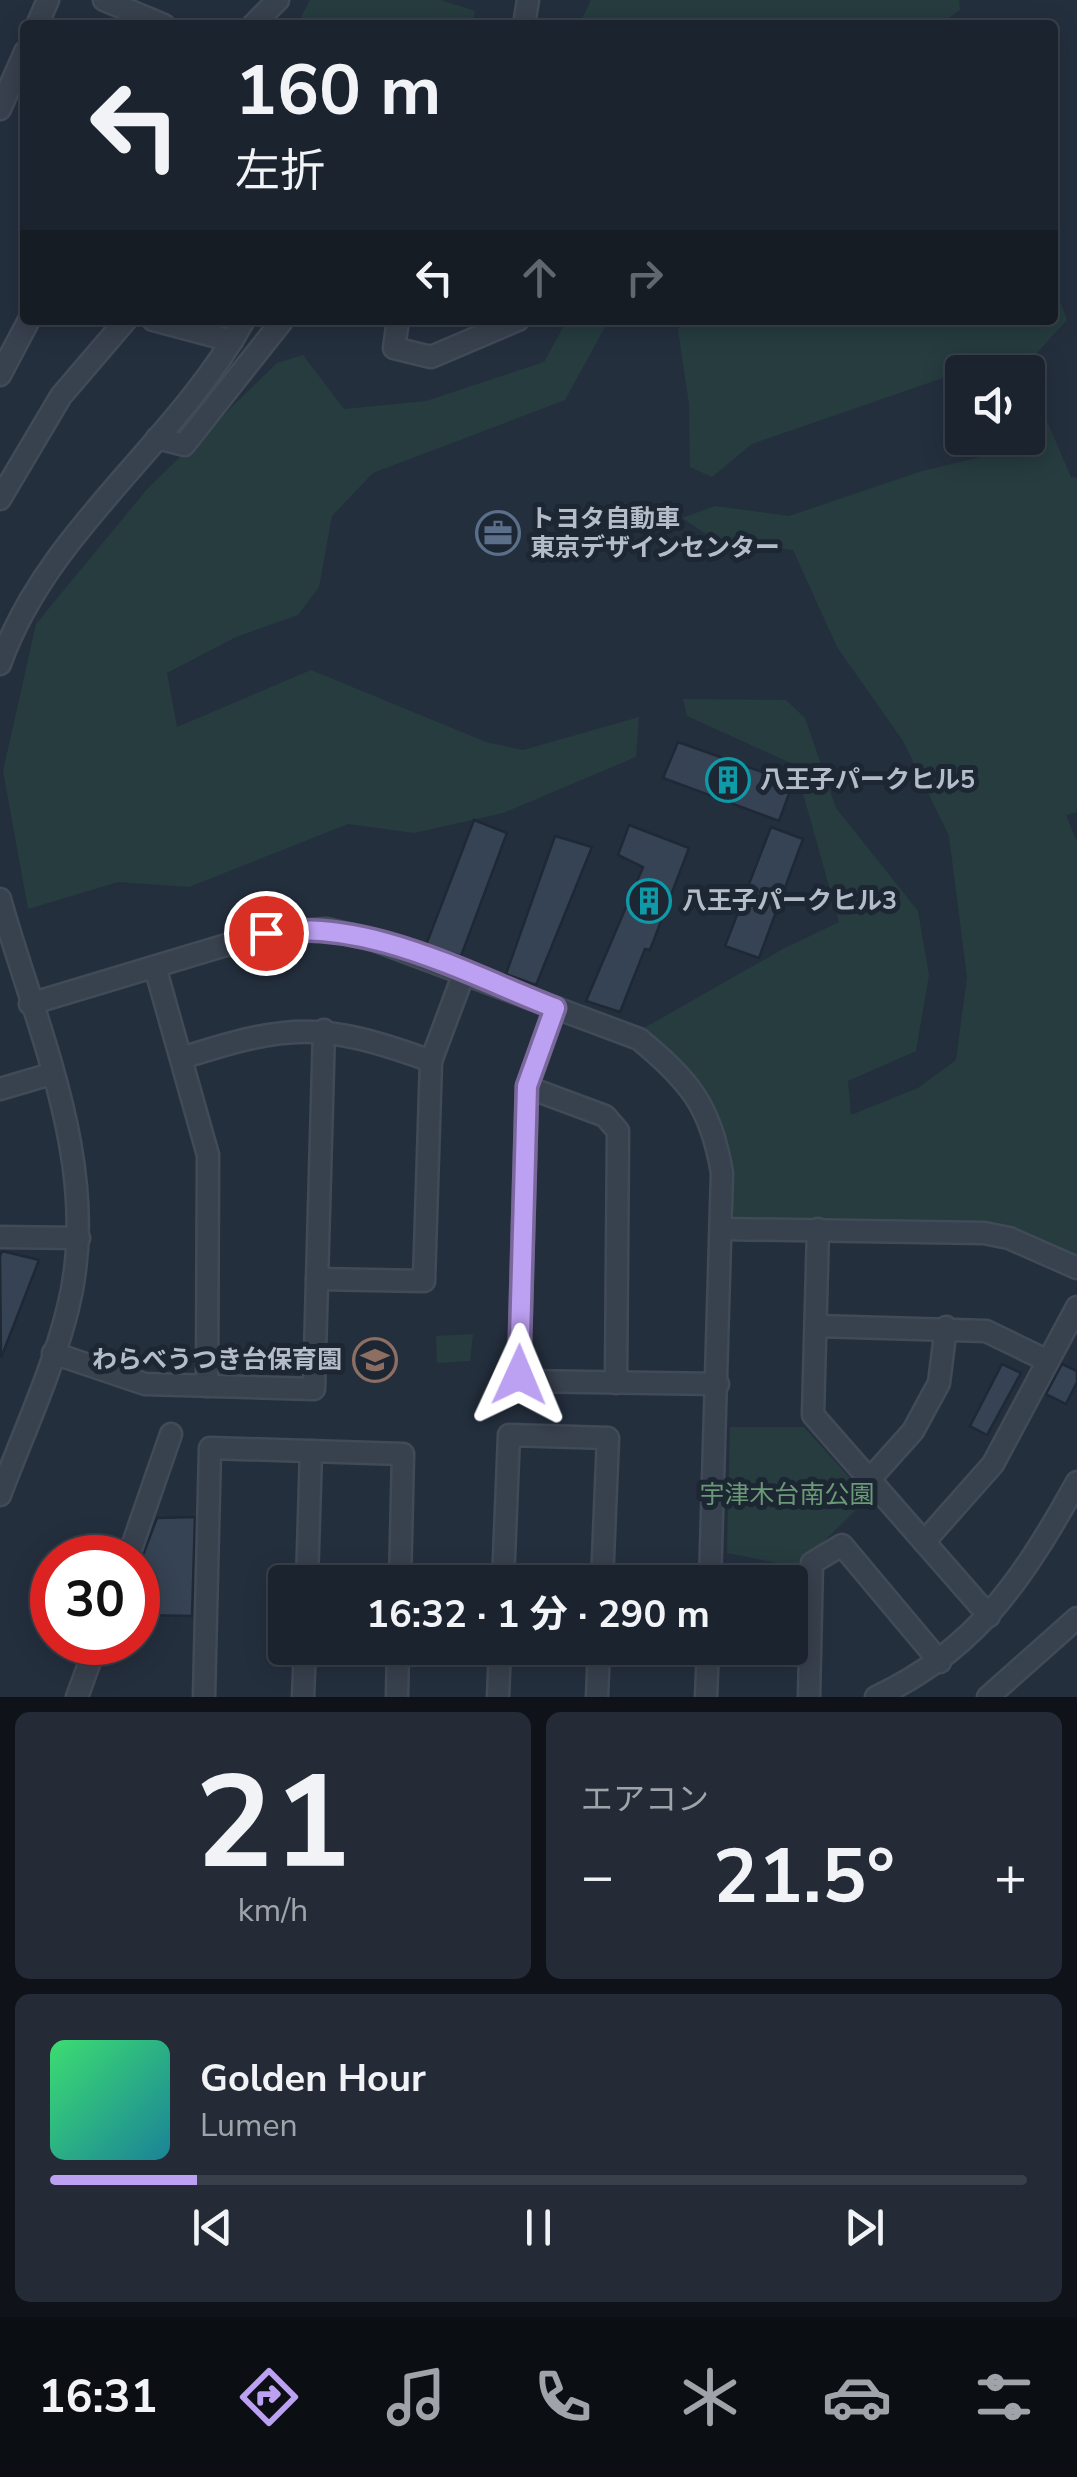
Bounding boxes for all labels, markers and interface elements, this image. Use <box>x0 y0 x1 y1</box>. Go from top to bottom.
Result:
text: 160 m <box>235 43 441 139</box>
icon: left <box>70 60 200 190</box>
text: 左折 <box>235 141 325 202</box>
icon: left <box>407 250 462 305</box>
icon: ahead <box>512 250 567 305</box>
icon: right <box>617 250 672 305</box>
map controls <box>945 355 1045 455</box>
button: sound <box>945 355 1045 455</box>
place label: トヨタ自動車 東京デザインセンター <box>530 502 780 565</box>
office icon: トヨタ自動車 東京デザインセンター <box>475 510 521 556</box>
building icon: 八王子パークヒル5 <box>705 757 751 803</box>
place label: 八王子パークヒル5 <box>760 763 975 797</box>
building icon: 八王子パークヒル3 <box>626 878 672 924</box>
place label: 八王子パークヒル3 <box>682 884 897 918</box>
pin <box>224 891 309 976</box>
icon: arrive <box>239 906 294 961</box>
position arrow <box>467 1323 571 1427</box>
school or university icon: わらべうつき台保育園 <box>352 1337 398 1383</box>
place label: わらべうつき台保育園 <box>92 1343 342 1377</box>
park label: 宇津木台南公園 <box>699 1478 875 1512</box>
speed limit sign: 30 <box>30 1535 160 1665</box>
text: 16:32 · 1 分 · 290 m <box>366 1589 710 1640</box>
text: 21 <box>195 1735 351 1912</box>
text: エアコン <box>581 1778 709 1821</box>
text: 21.5° <box>713 1826 895 1928</box>
text: − <box>581 1839 614 1914</box>
text: + <box>994 1839 1027 1914</box>
text: km/h <box>238 1889 308 1932</box>
text: Golden Hour <box>200 2053 426 2104</box>
text: Lumen <box>200 2104 298 2147</box>
icon: previous <box>185 2200 240 2255</box>
icon: pause <box>511 2200 566 2255</box>
icon: next <box>837 2200 892 2255</box>
icon: directions <box>234 2362 304 2432</box>
icon: music <box>381 2362 451 2432</box>
icon: phone <box>528 2362 598 2432</box>
icon: climate <box>675 2362 745 2432</box>
icon: car <box>822 2362 892 2432</box>
icon: filters <box>969 2362 1039 2432</box>
text: 16:31 <box>38 2367 158 2428</box>

